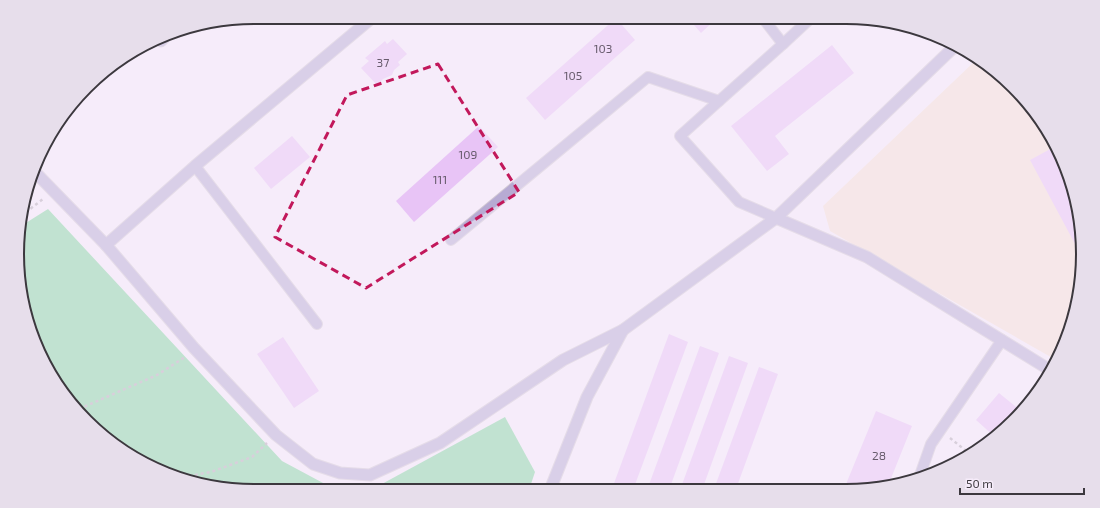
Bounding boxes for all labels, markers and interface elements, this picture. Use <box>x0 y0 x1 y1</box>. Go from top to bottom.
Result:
house number: 103 <box>594 41 612 55</box>
house number: 37 <box>377 55 389 69</box>
house number: 105 <box>564 68 582 82</box>
house number: 109 <box>459 147 478 161</box>
house number: 111 <box>433 172 447 186</box>
house number: 28 <box>872 448 886 462</box>
scale bar <box>960 470 1084 496</box>
text: 50 m <box>966 476 993 490</box>

